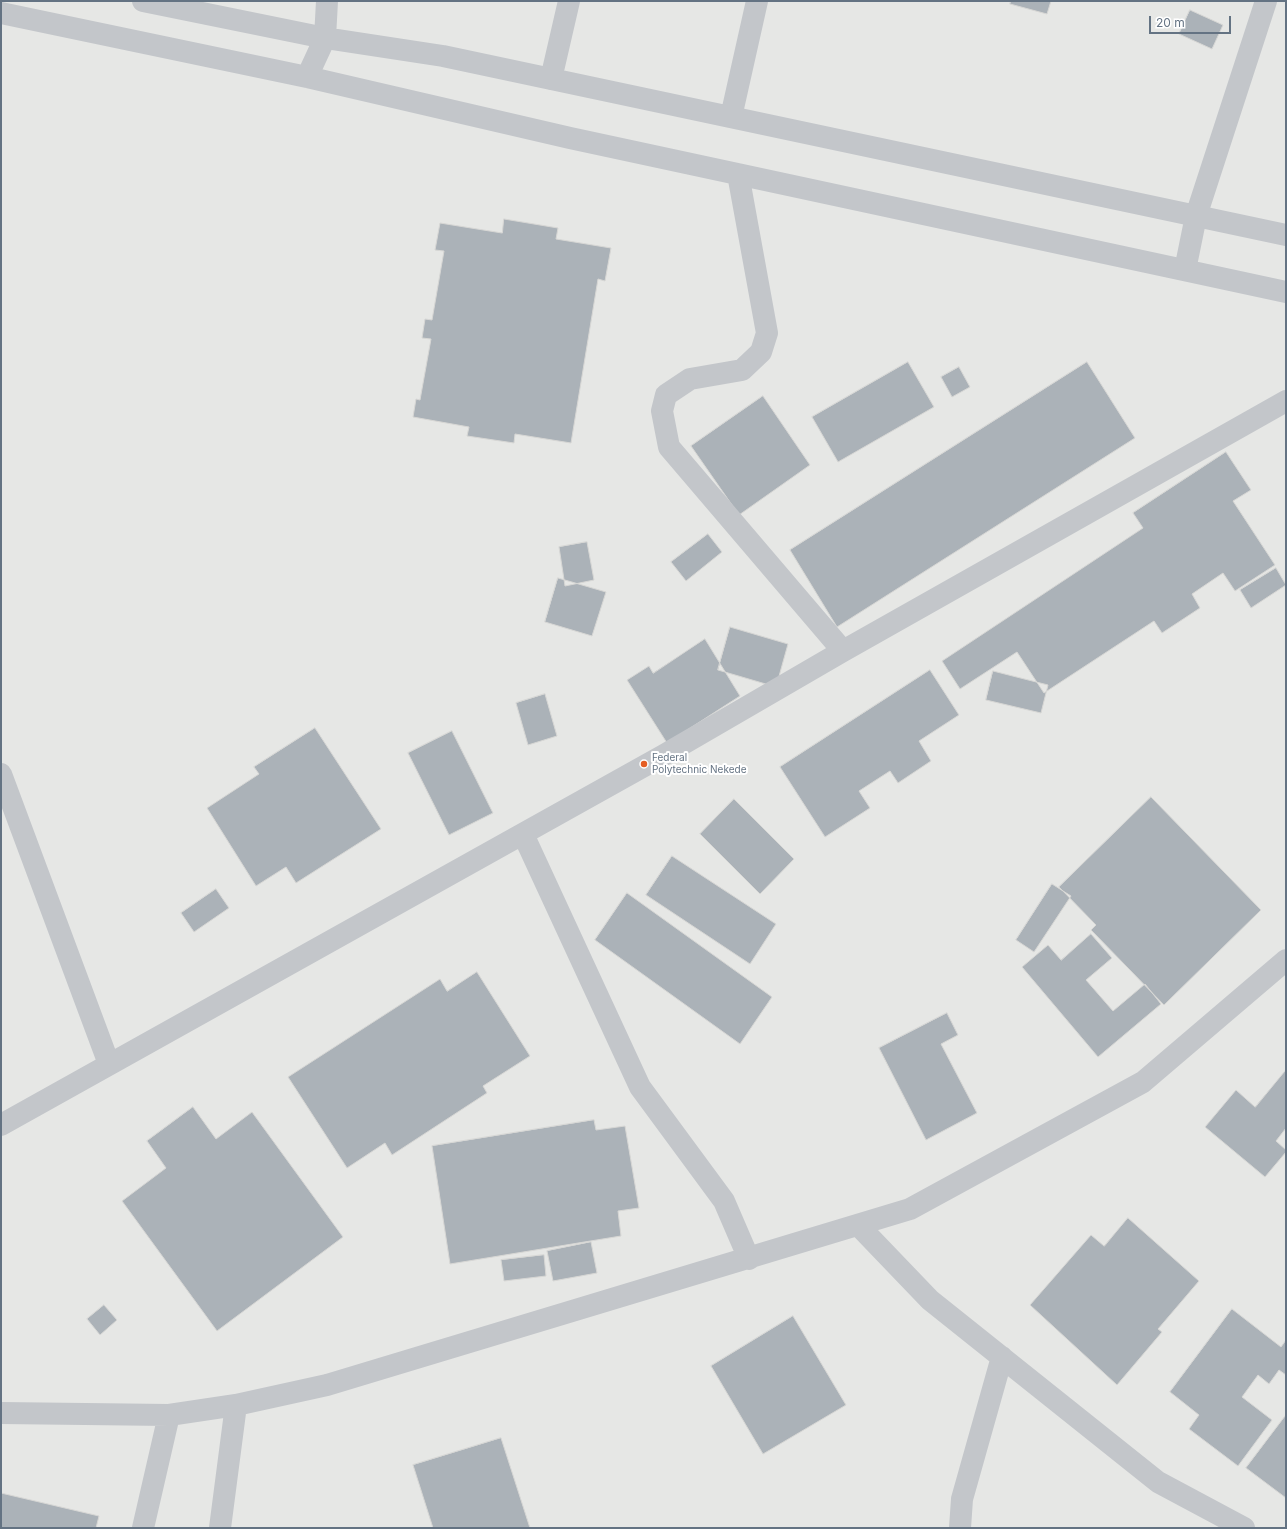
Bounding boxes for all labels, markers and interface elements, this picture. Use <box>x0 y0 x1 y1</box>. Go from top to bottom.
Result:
scale bar <box>1151 8 1233 34</box>
text: 20 m <box>1156 15 1185 30</box>
place label: Federal Polytechnic Nekede <box>652 752 746 776</box>
marker: Federal Polytechnic Nekede <box>639 759 649 769</box>

